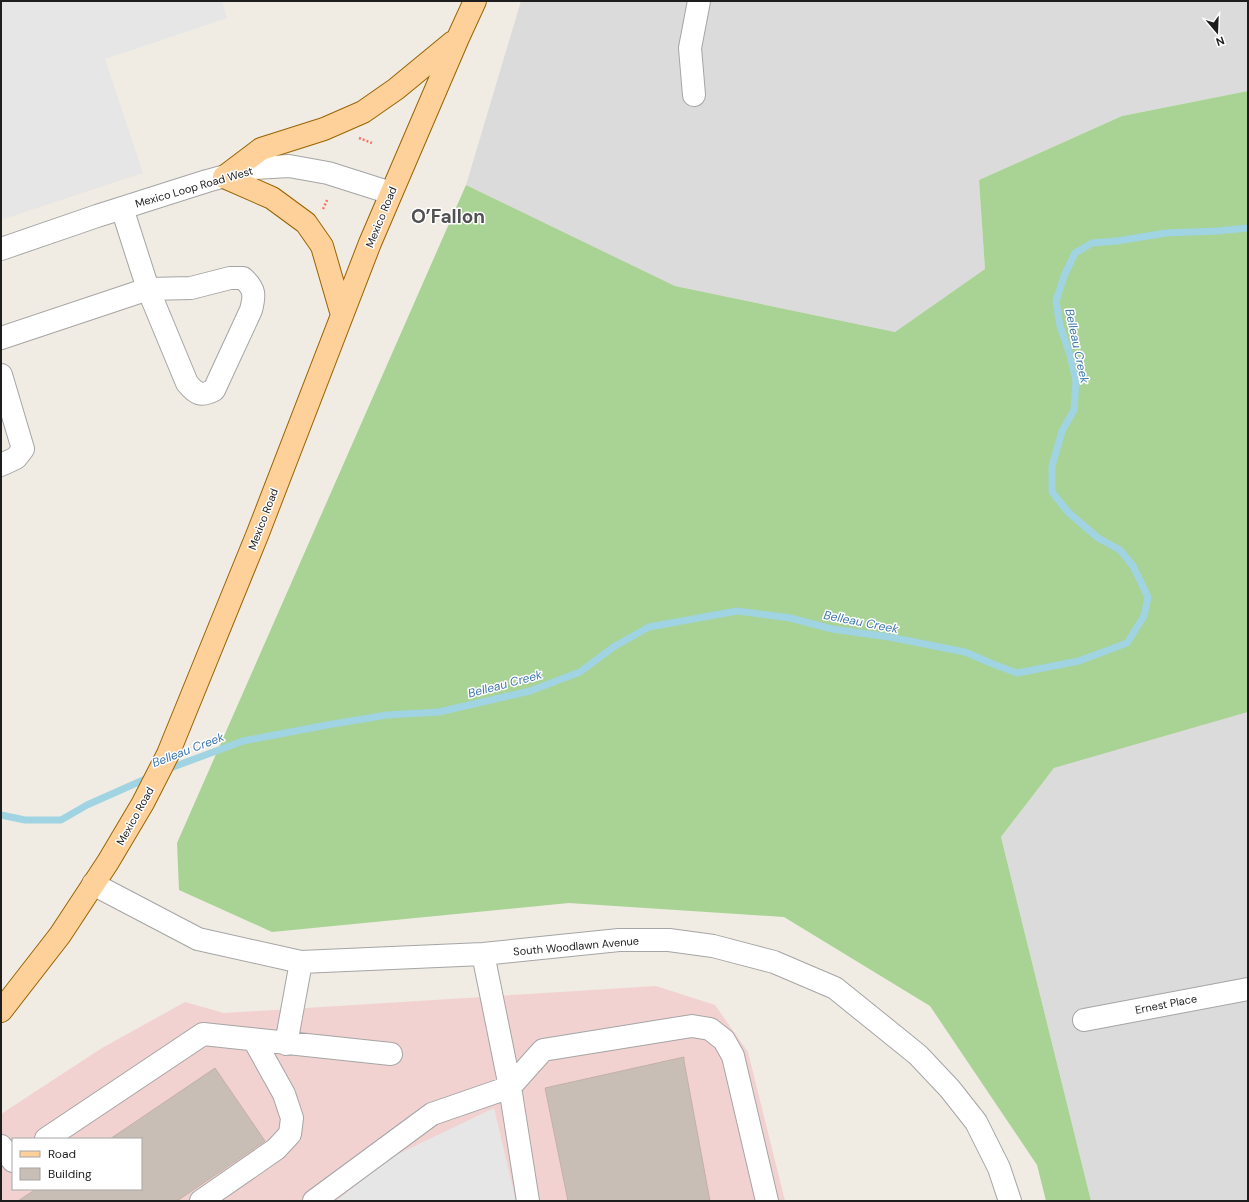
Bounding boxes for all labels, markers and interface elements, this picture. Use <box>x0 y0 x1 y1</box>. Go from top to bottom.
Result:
north arrow <box>1197 12 1237 52</box>
text: N <box>1214 34 1226 49</box>
street label: Mexico Loop Road West <box>133 163 255 211</box>
street label: Mexico Road <box>362 184 400 250</box>
district label: O’Fallon <box>411 204 485 229</box>
water label: Belleau Creek <box>1061 307 1093 386</box>
street label: Mexico Road <box>245 486 281 552</box>
water label: Belleau Creek <box>822 607 901 637</box>
water label: Belleau Creek <box>466 666 545 702</box>
water label: Belleau Creek <box>150 729 227 771</box>
street label: Mexico Road <box>113 784 157 848</box>
street label: South Woodlawn Avenue <box>513 934 639 958</box>
street label: Ernest Place <box>1134 991 1198 1017</box>
legend <box>12 1138 142 1190</box>
text: Road <box>48 1146 76 1162</box>
text: Building <box>48 1166 92 1182</box>

